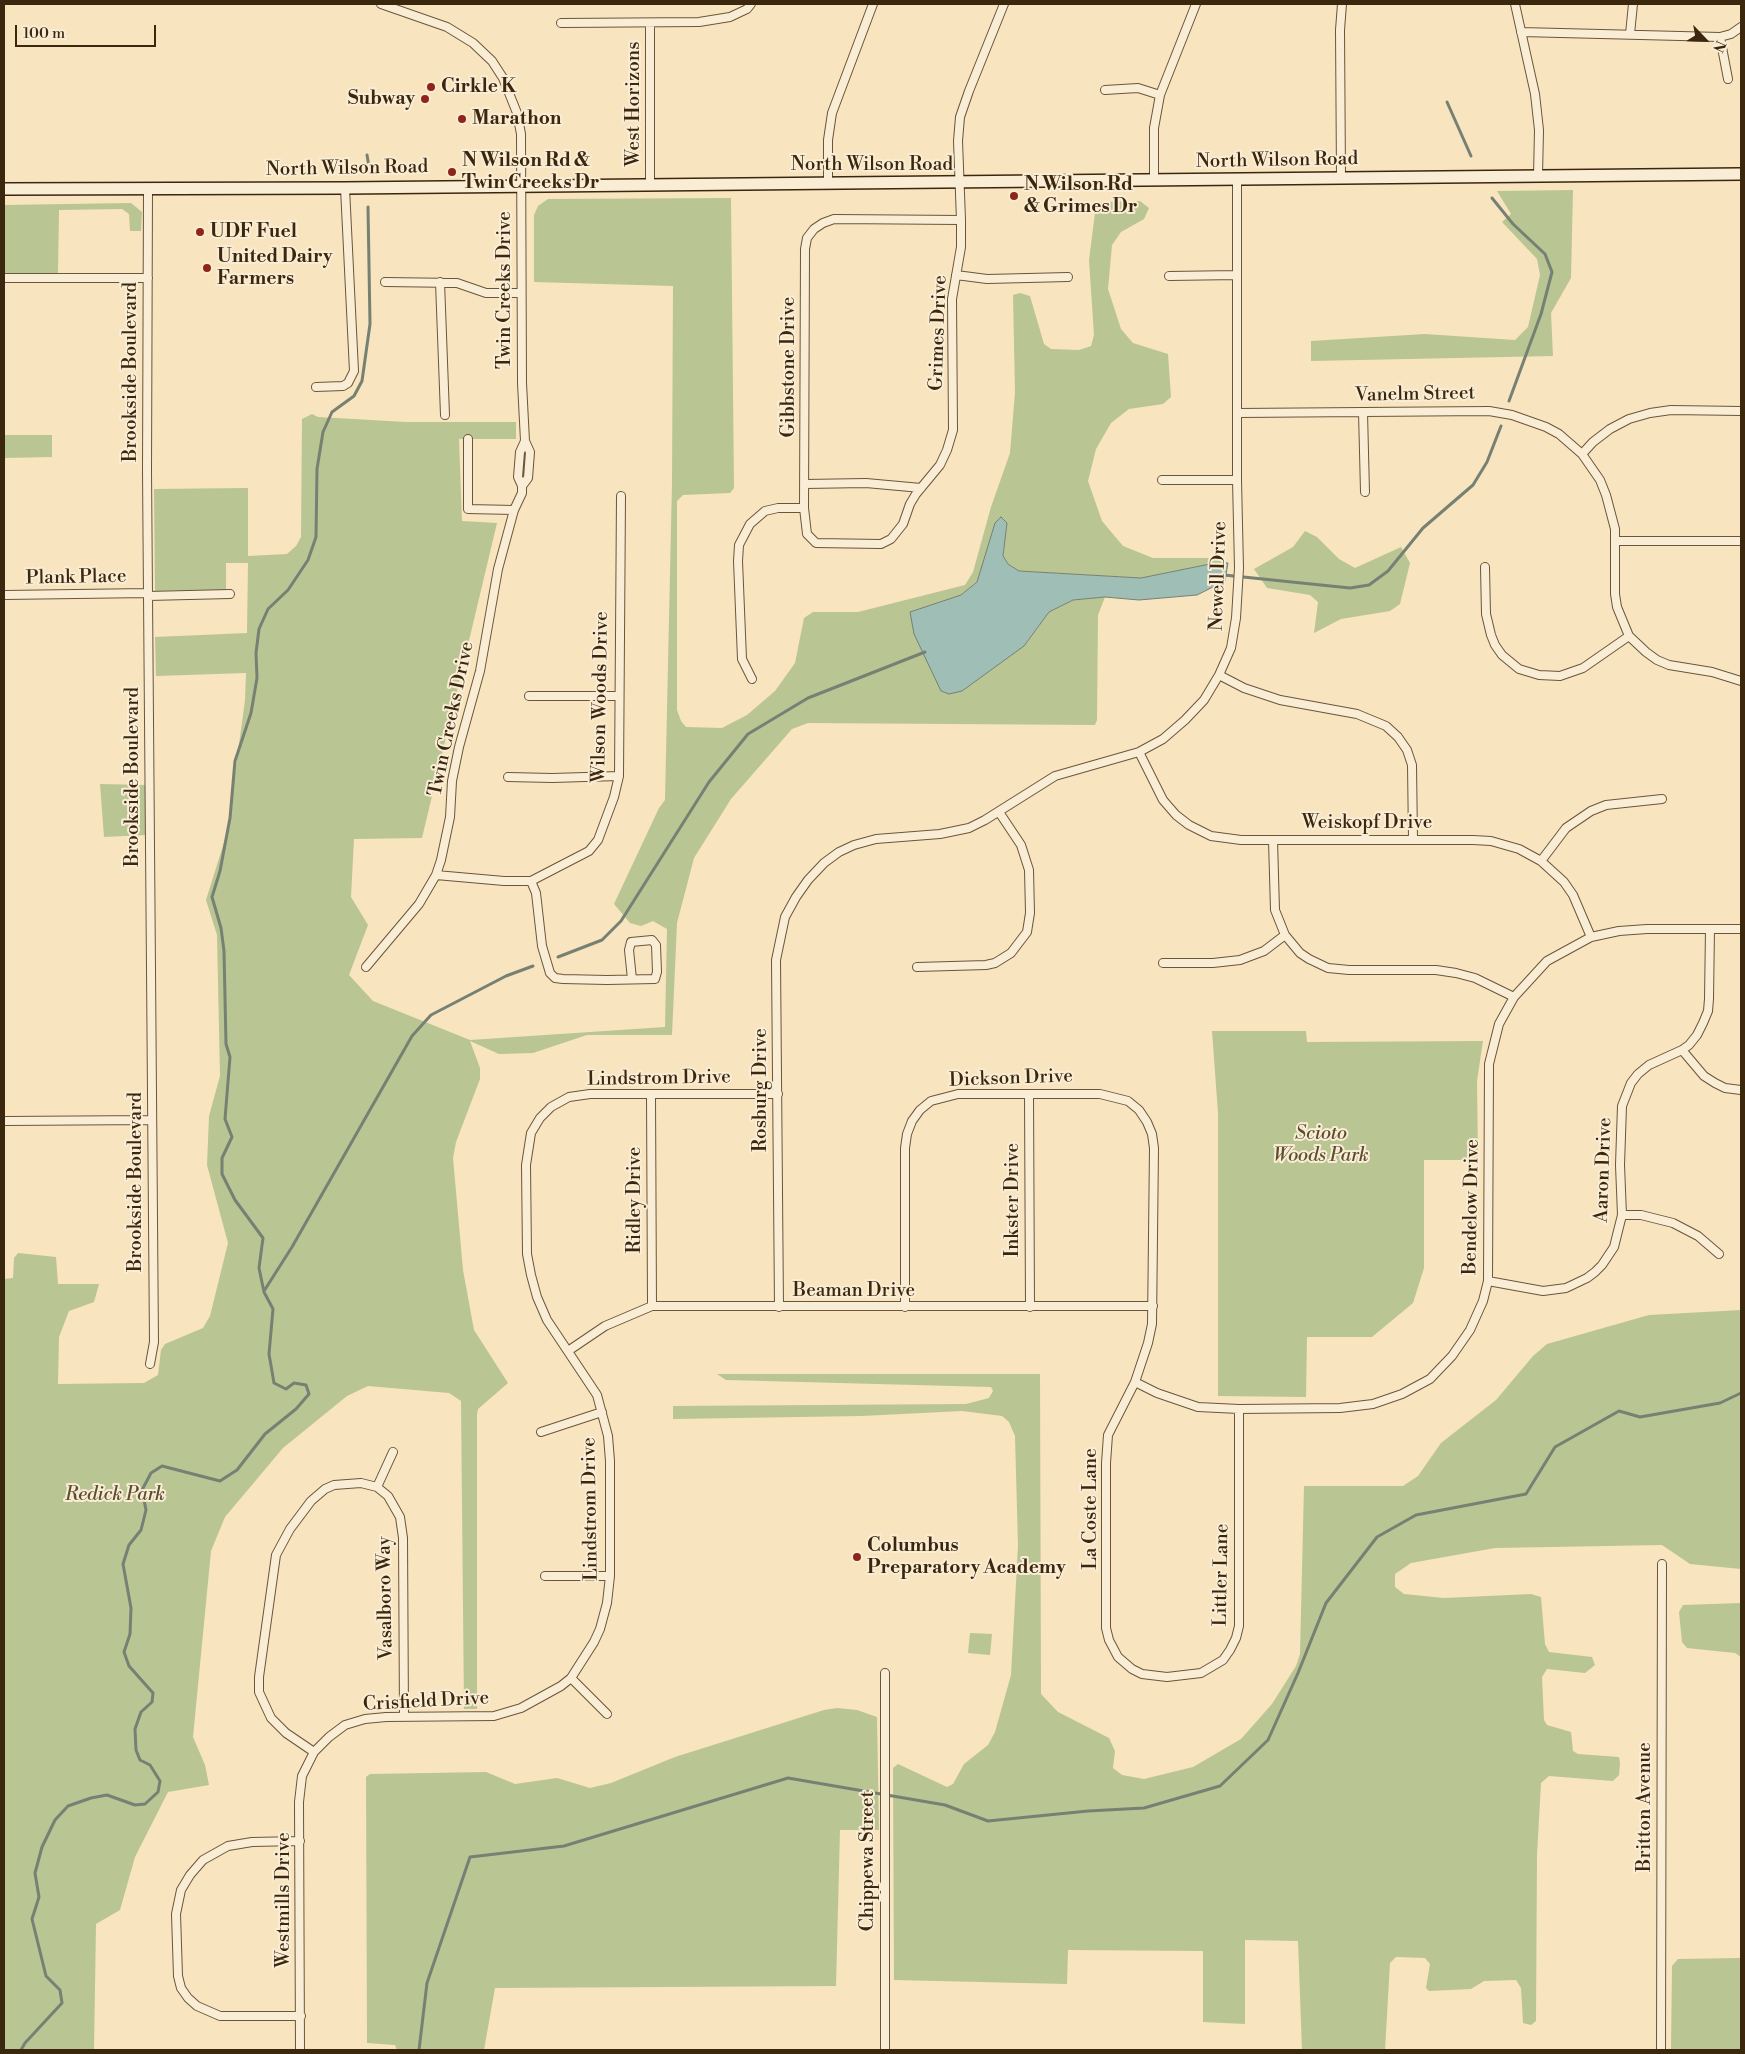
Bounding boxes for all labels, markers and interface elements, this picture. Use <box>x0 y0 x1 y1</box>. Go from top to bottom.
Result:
scale bar <box>18 15 159 47</box>
north arrow <box>1680 15 1730 65</box>
text: 100 m <box>23 24 65 43</box>
text: N <box>1708 37 1729 55</box>
street label: West Horizons <box>623 42 645 166</box>
place label: Cirkle K <box>441 76 516 98</box>
marker: Cirkle K <box>425 81 437 93</box>
place label: Subway <box>348 88 415 110</box>
marker: Subway <box>419 93 431 105</box>
place label: Marathon <box>472 108 562 130</box>
marker: Marathon <box>456 113 468 125</box>
street label: North Wilson Road <box>1196 148 1358 174</box>
place label: N Wilson Rd & Twin Creeks Dr <box>462 150 599 194</box>
street label: North Wilson Road <box>791 154 953 176</box>
street label: North Wilson Road <box>266 156 428 182</box>
marker: N Wilson Rd & Twin Creeks Dr <box>446 166 458 178</box>
place label: N Wilson Rd & Grimes Dr <box>1024 174 1137 218</box>
marker: N Wilson Rd & Grimes Dr <box>1008 190 1020 202</box>
street label: Twin Creeks Drive <box>494 211 516 369</box>
place label: UDF Fuel <box>210 221 297 243</box>
marker: UDF Fuel <box>194 226 206 238</box>
place label: United Dairy Farmers <box>217 246 333 290</box>
marker: United Dairy Farmers <box>201 262 213 274</box>
street label: Grimes Drive <box>926 275 952 391</box>
street label: Brookside Boulevard <box>120 282 142 462</box>
street label: Gibbstone Drive <box>778 297 800 437</box>
street label: Vanelm Street <box>1355 383 1475 407</box>
street label: Newell Drive <box>1206 521 1232 631</box>
street label: Plank Place <box>25 566 127 590</box>
street label: Wilson Woods Drive <box>588 611 614 783</box>
street label: Twin Creeks Drive <box>424 639 480 799</box>
street label: Brookside Boulevard <box>122 687 144 867</box>
street label: Weiskopf Drive <box>1302 812 1432 834</box>
street label: Rosburg Drive <box>750 1028 772 1152</box>
street label: Dickson Drive <box>949 1065 1073 1093</box>
street label: Lindstrom Drive <box>587 1066 731 1092</box>
street label: Brookside Boulevard <box>125 1092 147 1272</box>
street label: Aaron Drive <box>1591 1117 1617 1223</box>
park label: Scioto Woods Park <box>1273 1123 1369 1167</box>
street label: Bendelow Drive <box>1459 1139 1485 1275</box>
street label: Inkster Drive <box>1002 1143 1024 1257</box>
street label: Ridley Drive <box>624 1147 646 1253</box>
street label: Beaman Drive <box>793 1280 915 1302</box>
street label: Lindstrom Drive <box>578 1437 604 1581</box>
street label: La Coste Lane <box>1080 1448 1102 1570</box>
park label: Redick Park <box>65 1484 165 1506</box>
street label: Littler Lane <box>1210 1523 1234 1627</box>
place label: Columbus Preparatory Academy <box>867 1535 1066 1579</box>
street label: Vasalboro Way <box>374 1536 398 1660</box>
marker: Columbus Preparatory Academy <box>851 1551 863 1563</box>
street label: Crisfield Drive <box>362 1687 490 1717</box>
street label: Britton Avenue <box>1634 1742 1656 1872</box>
street label: Chippewa Street <box>857 1791 879 1931</box>
street label: Westmills Drive <box>273 1832 295 1968</box>

